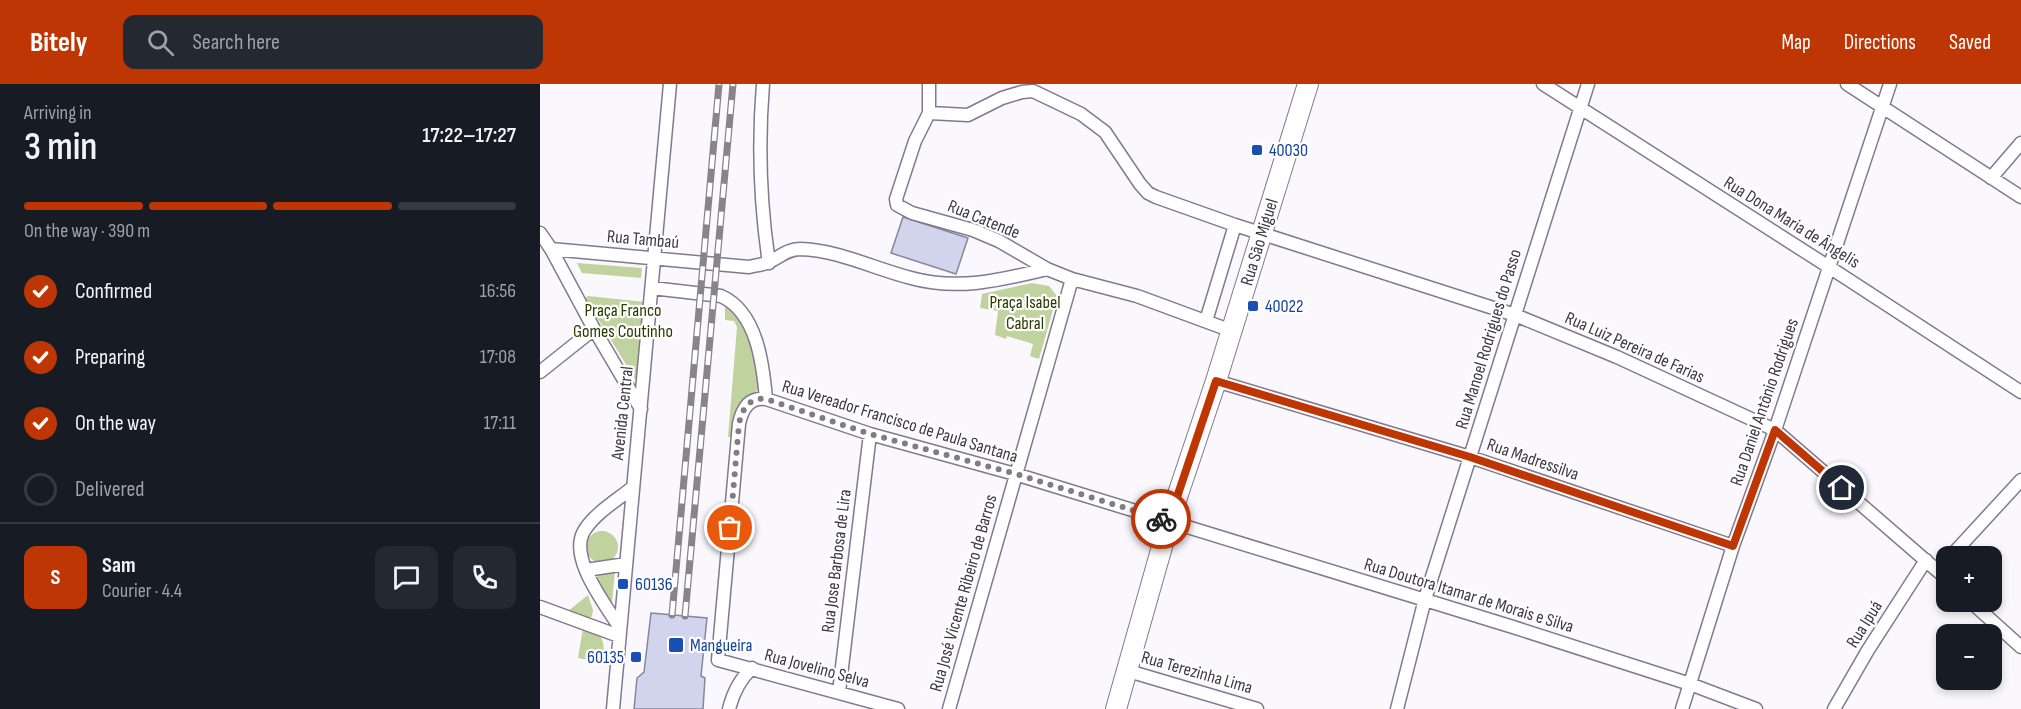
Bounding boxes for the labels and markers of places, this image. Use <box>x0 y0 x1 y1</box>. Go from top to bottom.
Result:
place label: 40030 <box>1269 140 1308 161</box>
marker: 40030 <box>1250 143 1264 157</box>
place label: 40022 <box>1265 296 1303 317</box>
marker: 40022 <box>1246 299 1260 313</box>
pin <box>1816 462 1867 513</box>
pin <box>704 502 755 553</box>
place label: 60136 <box>635 574 673 595</box>
marker: 60136 <box>616 577 630 591</box>
place label: Mangueira <box>690 635 752 656</box>
marker: Mangueira <box>667 636 685 654</box>
place label: 60135 <box>587 647 624 668</box>
marker: 60135 <box>629 650 643 664</box>

